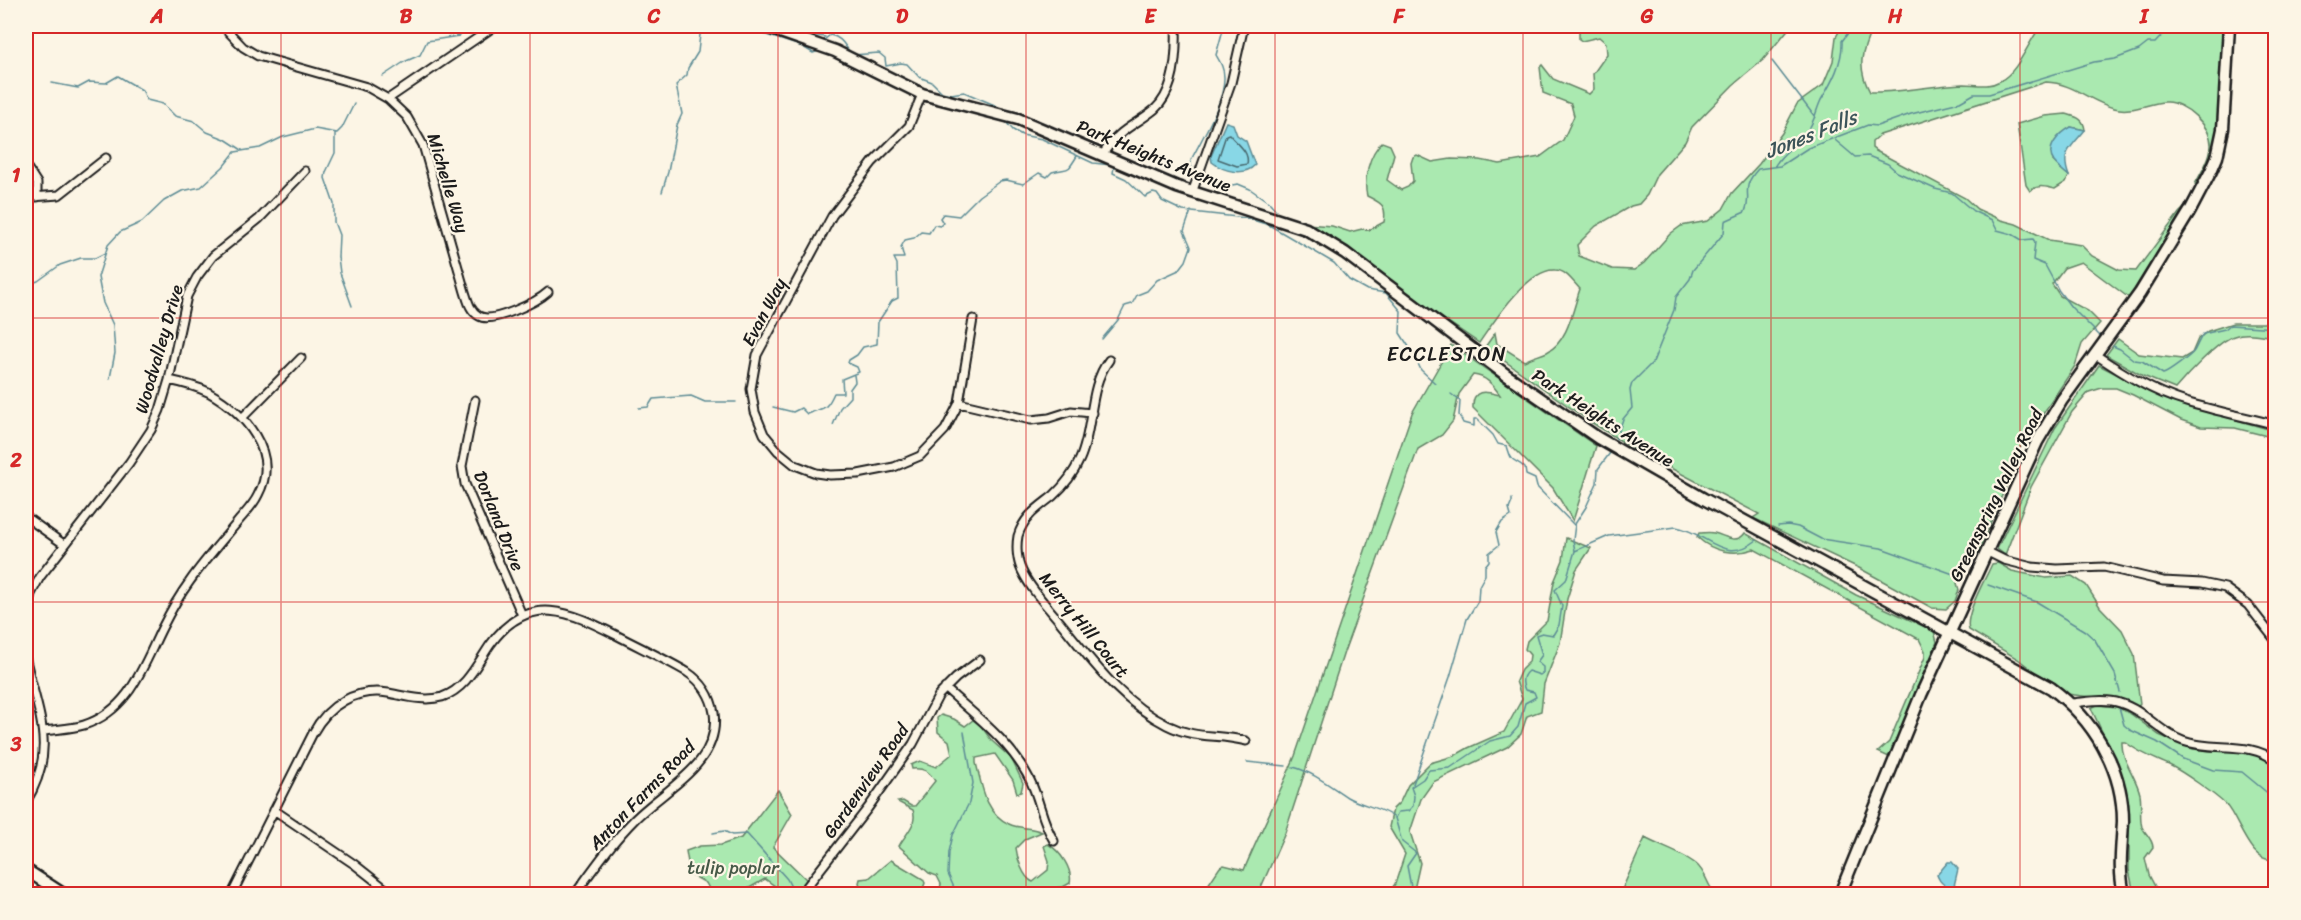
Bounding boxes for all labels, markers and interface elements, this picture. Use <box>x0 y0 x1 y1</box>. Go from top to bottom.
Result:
text: A <box>149 0 164 34</box>
text: B <box>400 0 413 34</box>
text: C <box>647 0 661 34</box>
text: D <box>896 0 909 34</box>
text: E <box>1144 0 1157 34</box>
text: F <box>1393 0 1406 34</box>
text: G <box>1640 0 1654 34</box>
text: H <box>1887 0 1903 34</box>
text: I <box>2139 0 2150 34</box>
water label: Jones Falls <box>1760 99 1865 169</box>
street label: Park Heights Avenue <box>1072 110 1237 202</box>
street label: Michelle Way <box>418 129 479 238</box>
text: 1 <box>12 158 21 193</box>
street label: Evan Way <box>733 271 796 352</box>
street label: Woodvalley Drive <box>125 280 193 417</box>
district label: ECCLESTON <box>1387 337 1507 372</box>
street label: Park Heights Avenue <box>1525 360 1681 476</box>
street label: Greenspring Valley Road <box>1940 401 2053 587</box>
text: 2 <box>9 443 22 478</box>
street label: Dorland Drive <box>464 466 534 576</box>
street label: Merry Hill Court <box>1031 564 1137 686</box>
street label: Gardenview Road <box>814 716 919 845</box>
text: 3 <box>10 727 22 762</box>
street label: Anton Farms Road <box>580 731 704 858</box>
park label: tulip poplar <box>687 852 780 884</box>

